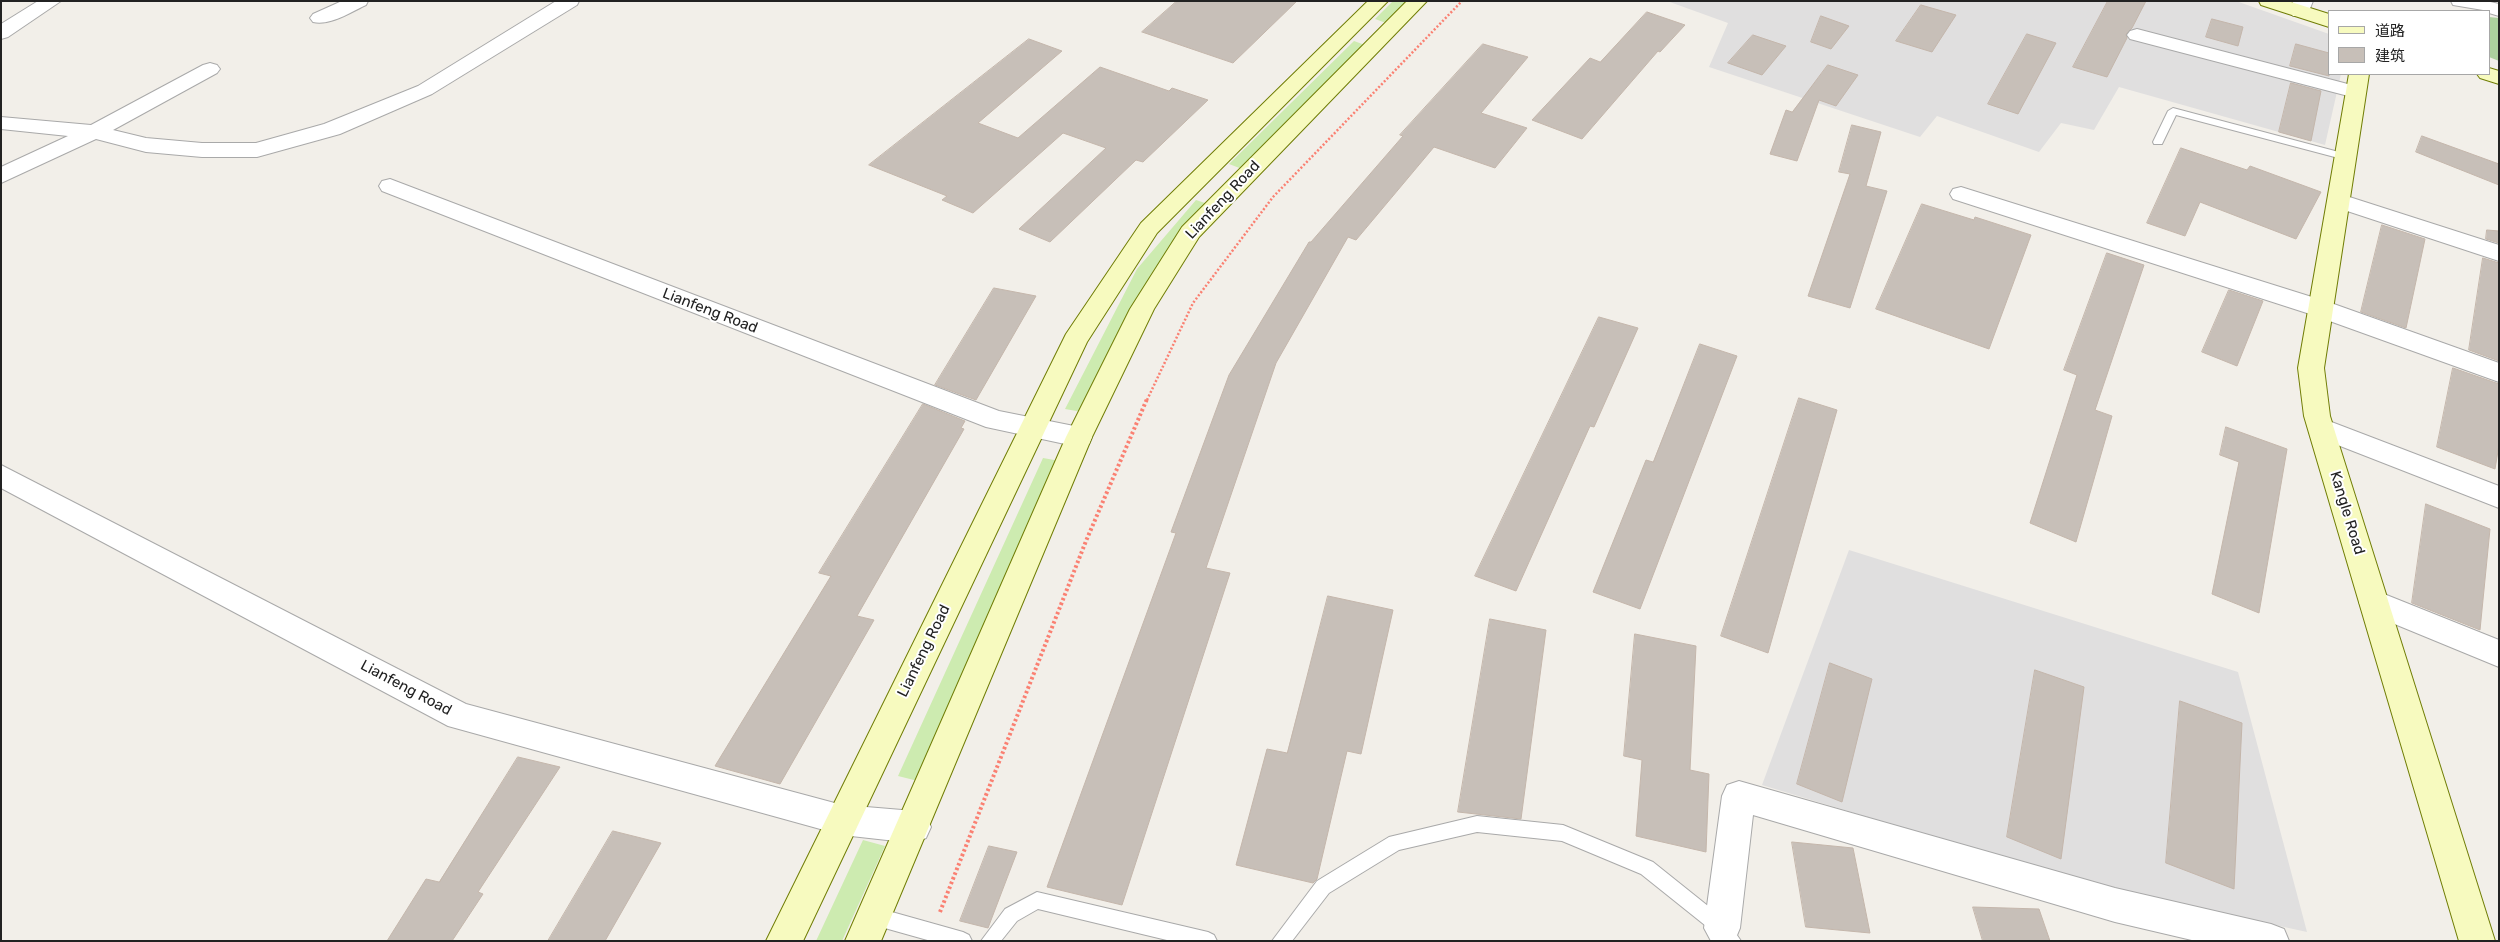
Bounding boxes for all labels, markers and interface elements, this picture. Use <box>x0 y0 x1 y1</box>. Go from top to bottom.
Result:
legend <box>2328 10 2490 75</box>
text: 道路 <box>2375 22 2405 40</box>
text: 建筑 <box>2375 47 2405 65</box>
street label: Lianfeng Road <box>1182 157 1264 243</box>
street label: Lianfeng Road <box>660 285 760 337</box>
street label: Kangle Road <box>2326 469 2368 557</box>
street label: Lianfeng Road <box>894 602 954 700</box>
street label: Lianfeng Road <box>357 656 455 720</box>

